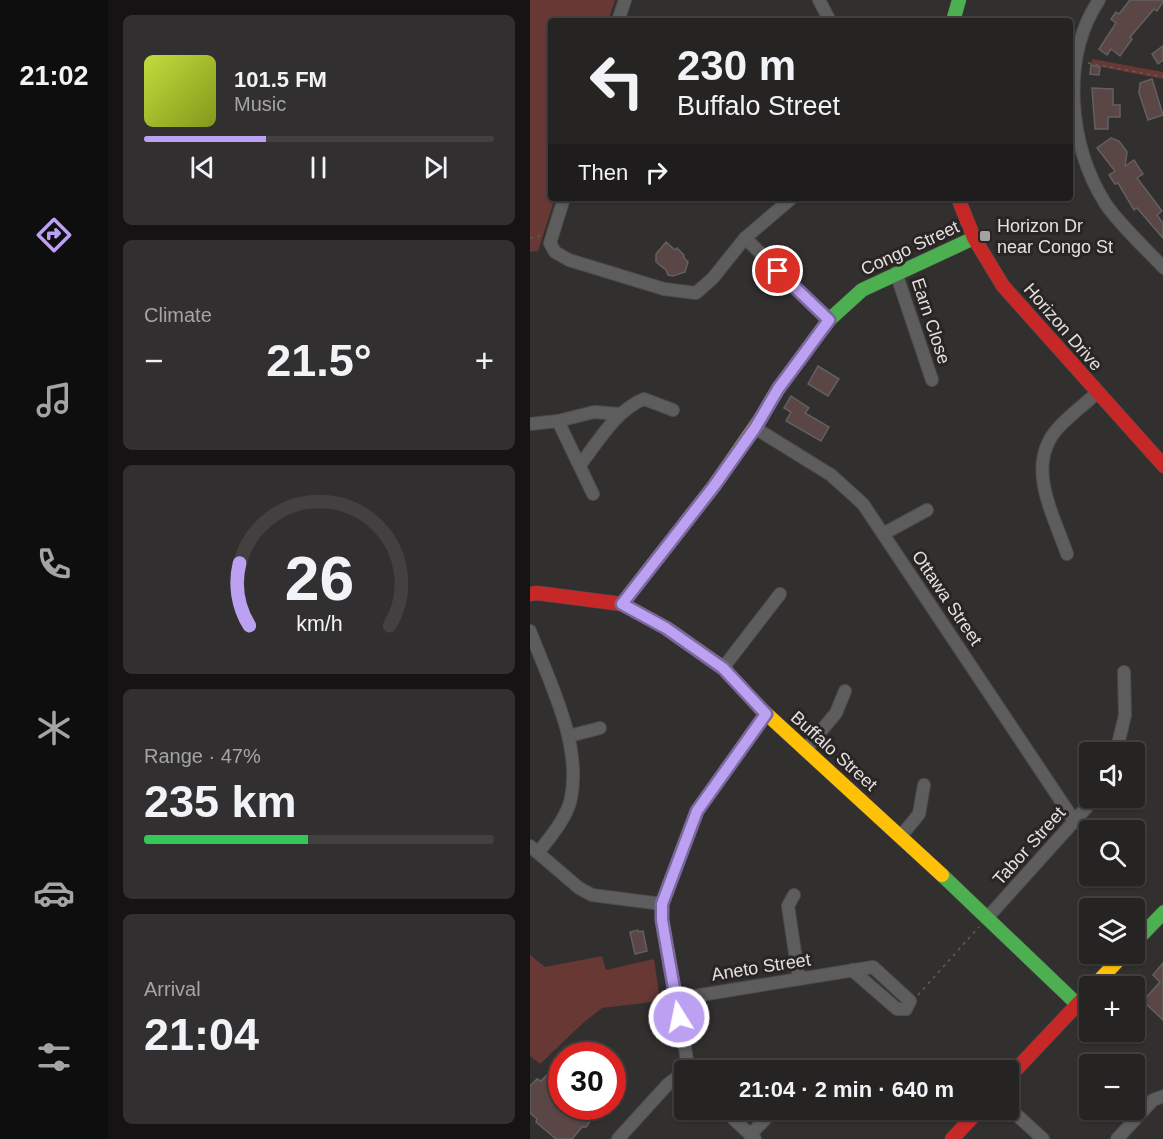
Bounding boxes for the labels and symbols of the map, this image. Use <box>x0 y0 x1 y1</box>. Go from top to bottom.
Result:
place label: Horizon Dr near Congo St <box>997 216 1113 257</box>
street label: Congo Street <box>858 217 962 279</box>
marker: Horizon Dr near Congo St <box>978 229 992 243</box>
pin <box>752 245 803 296</box>
street label: Earn Close <box>908 276 954 366</box>
street label: Horizon Drive <box>1020 279 1106 375</box>
street label: Ottawa Street <box>908 547 986 649</box>
street label: Buffalo Street <box>787 707 881 795</box>
street label: Tabor Street <box>989 803 1069 889</box>
street label: Aneto Street <box>710 949 812 985</box>
position arrow <box>647 985 711 1049</box>
speed limit sign: 30 <box>548 1042 626 1120</box>

